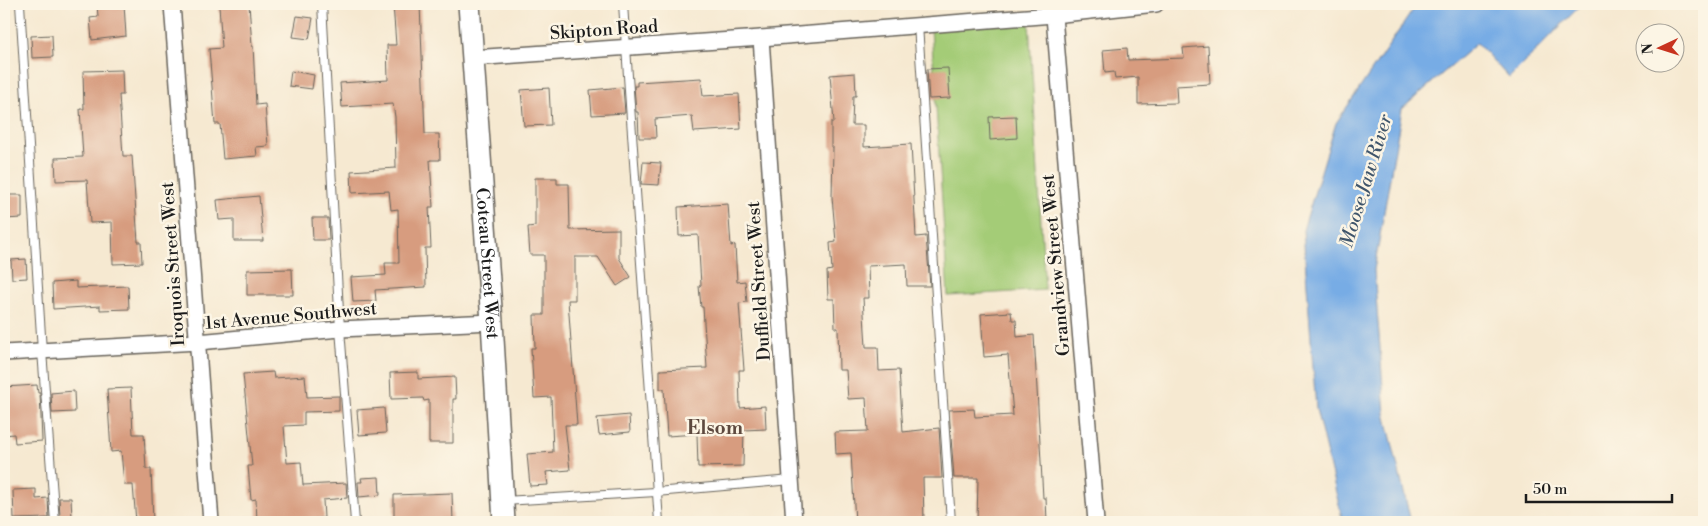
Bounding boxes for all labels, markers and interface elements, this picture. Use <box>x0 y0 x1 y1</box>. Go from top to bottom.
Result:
street label: Skipton Road <box>549 15 660 45</box>
north arrow <box>1636 22 1686 72</box>
text: N <box>1639 43 1657 55</box>
water label: Moose Jaw River <box>1334 111 1398 250</box>
street label: Grandview Street West <box>1037 172 1075 357</box>
street label: Iroquois Street West <box>156 180 190 347</box>
street label: Coteau Street West <box>471 187 505 341</box>
street label: Duffield Street West <box>742 200 776 362</box>
street label: 1st Avenue Southwest <box>204 297 379 335</box>
district label: Elsom <box>687 416 743 440</box>
scale bar <box>1526 471 1672 503</box>
text: 50 m <box>1533 480 1567 499</box>

